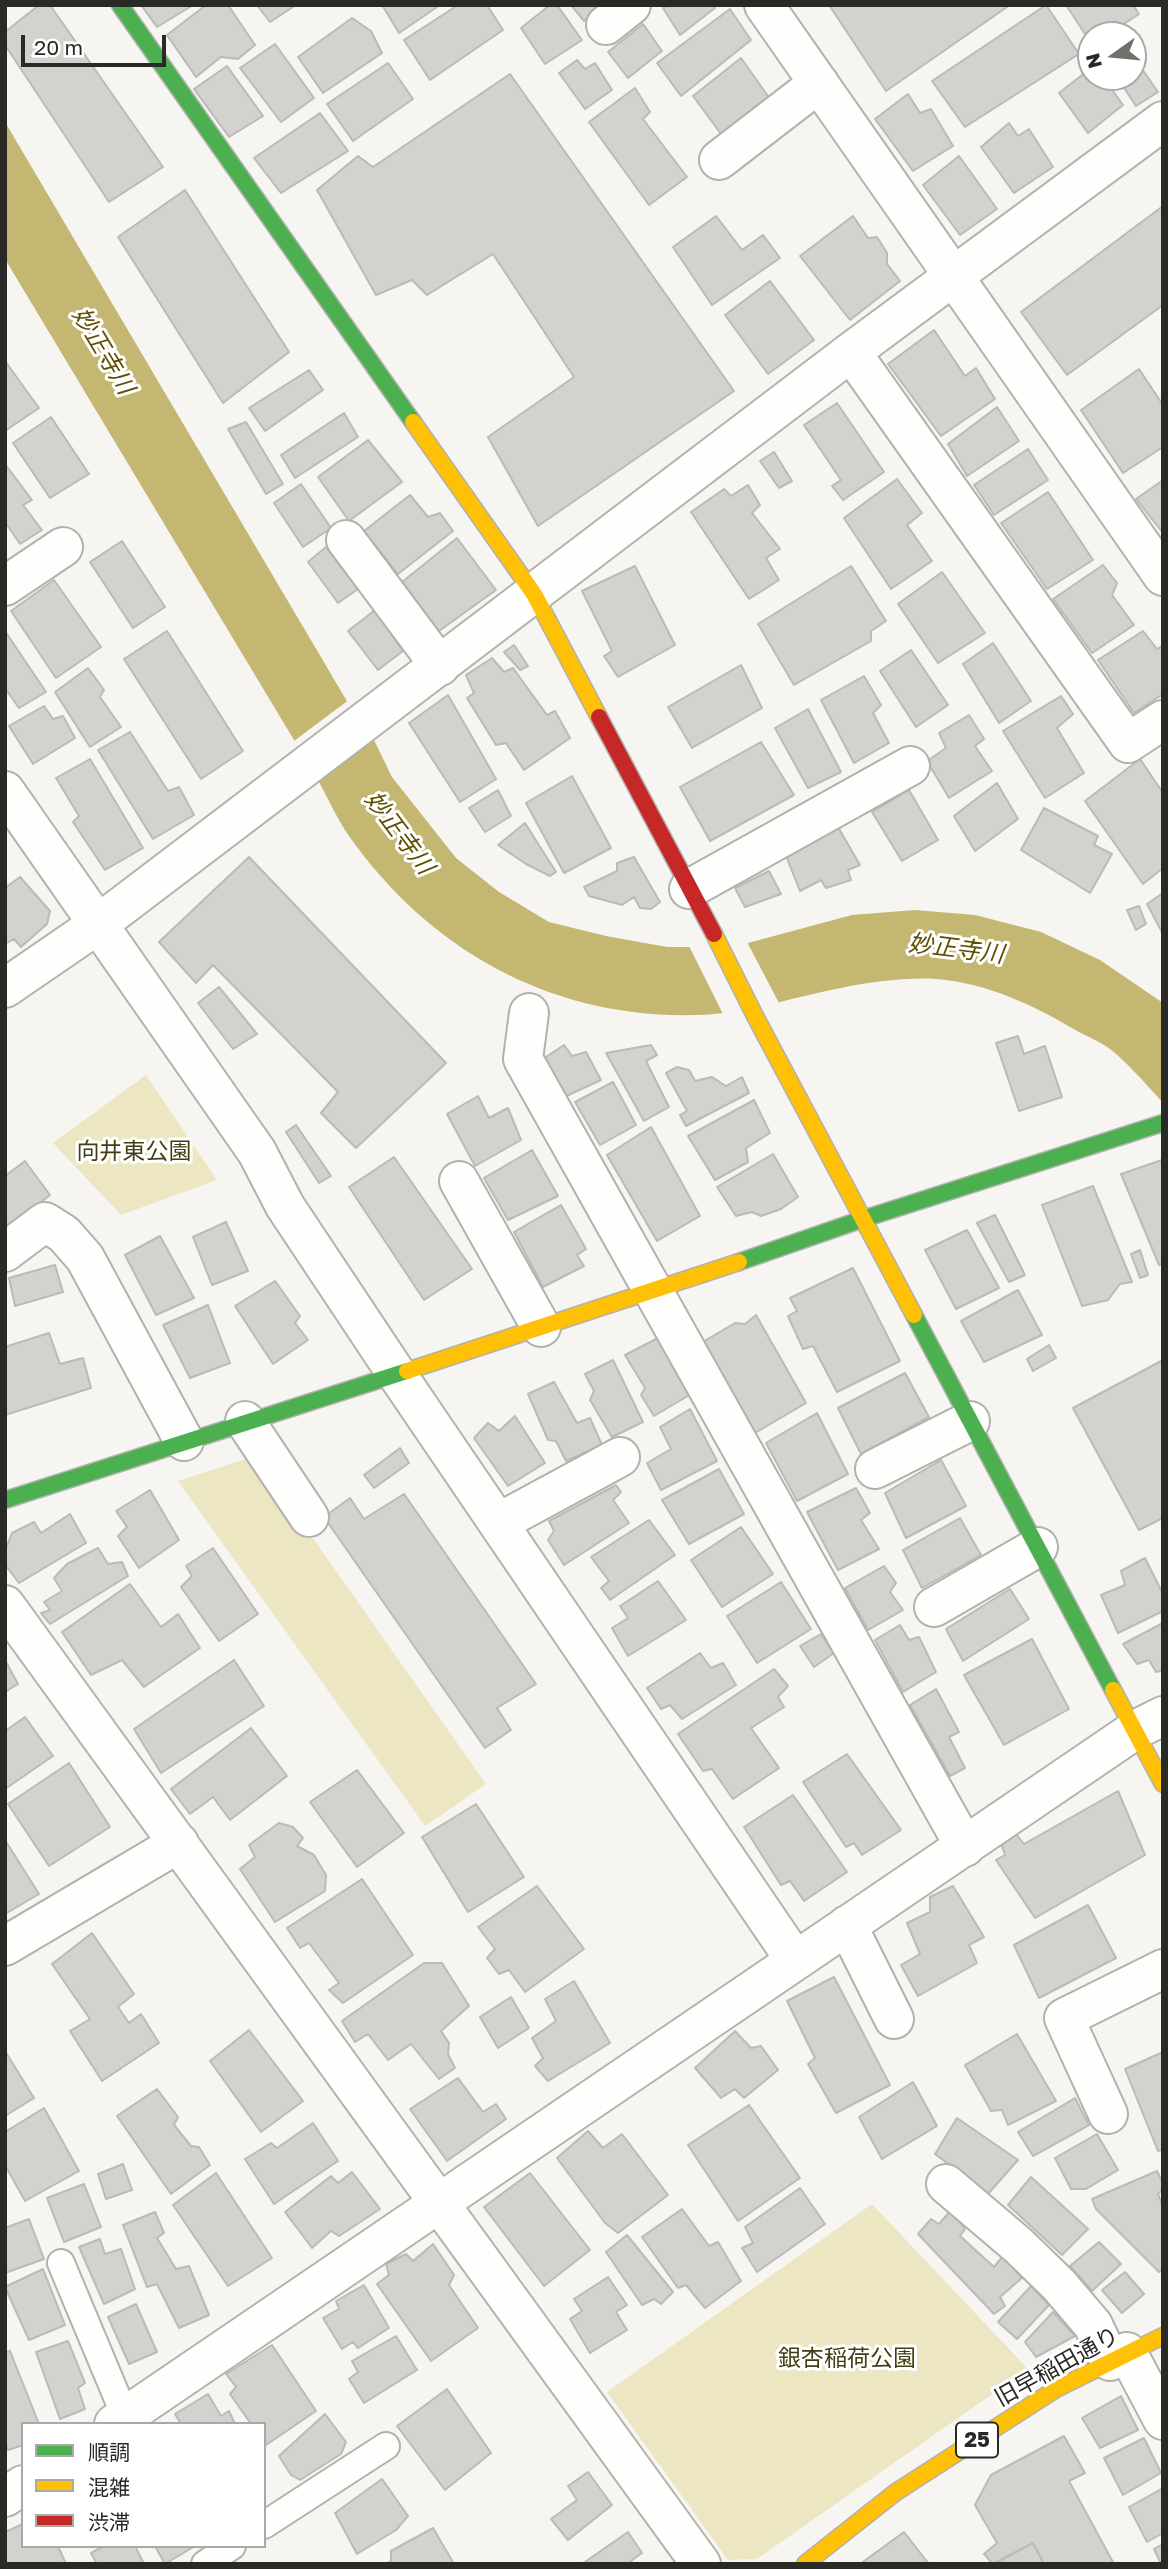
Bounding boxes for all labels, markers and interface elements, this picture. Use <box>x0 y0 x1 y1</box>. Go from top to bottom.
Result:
scale bar <box>24 21 170 65</box>
north arrow <box>1077 21 1147 91</box>
text: 20 m <box>34 34 83 60</box>
text: N <box>1080 51 1106 71</box>
water label: 妙正寺川 <box>66 302 140 400</box>
water label: 妙正寺川 <box>359 786 439 880</box>
water label: 妙正寺川 <box>907 929 1005 969</box>
park label: 向井東公園 <box>77 1138 191 1166</box>
street label: 旧早稲田通り <box>990 2321 1124 2413</box>
park label: 銀杏稲荷公園 <box>778 2345 916 2373</box>
legend <box>21 2422 266 2548</box>
road number: 25 <box>956 2422 998 2458</box>
text: 順調 <box>88 2439 130 2465</box>
text: 混雑 <box>88 2474 130 2500</box>
text: 渋滞 <box>88 2509 130 2535</box>

